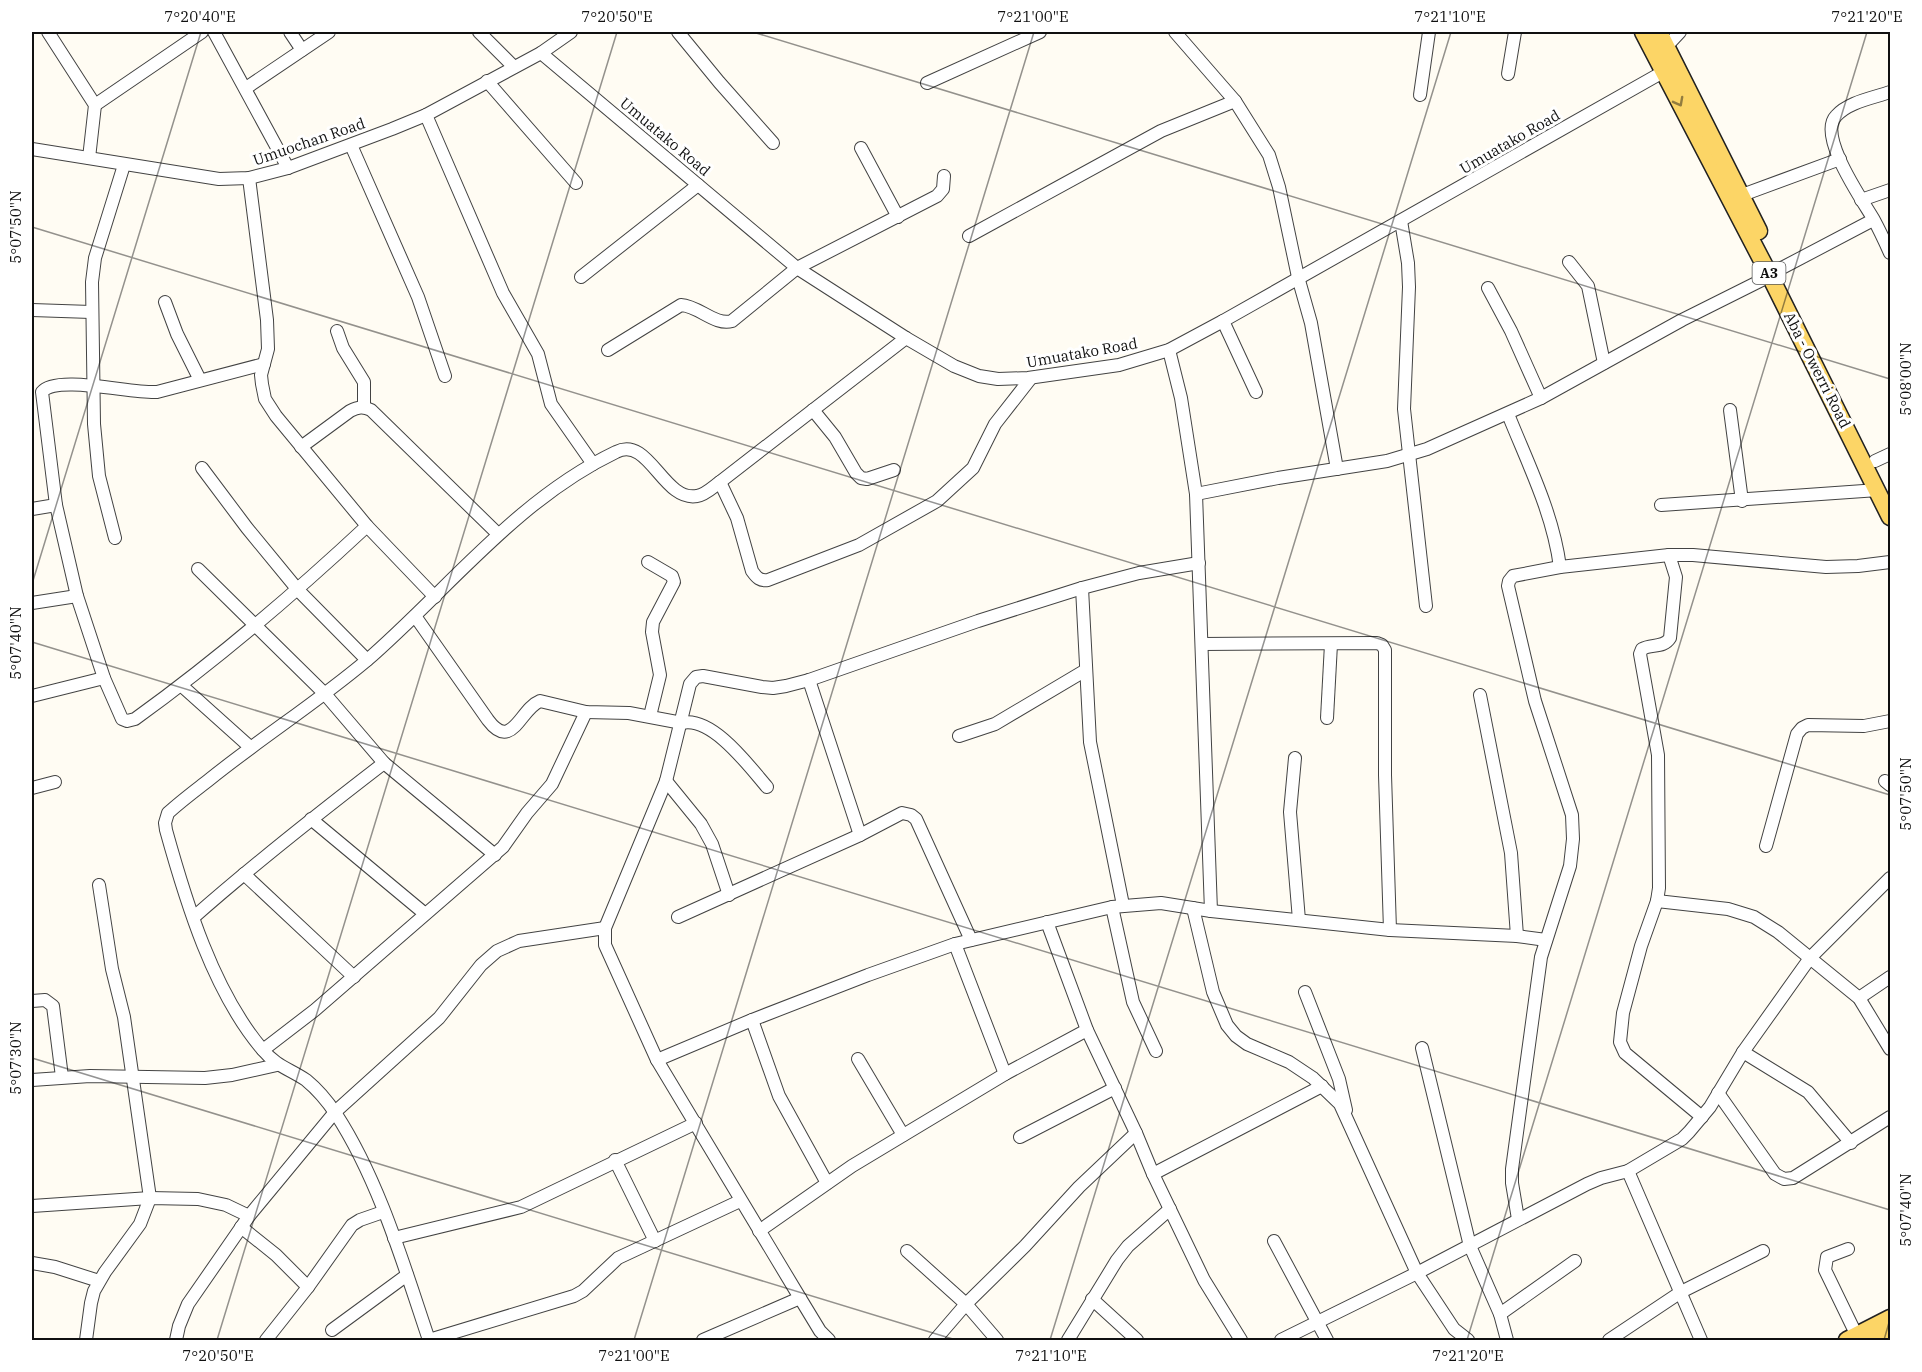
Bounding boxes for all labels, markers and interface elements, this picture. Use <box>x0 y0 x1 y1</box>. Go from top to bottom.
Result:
text: 7°20'40"E <box>164 7 236 26</box>
text: 7°20'50"E <box>581 7 653 26</box>
text: 7°21'00"E <box>997 7 1069 26</box>
text: 7°21'10"E <box>1414 7 1486 26</box>
text: 7°21'20"E <box>1831 7 1903 26</box>
street label: Umuatako Road <box>616 93 714 180</box>
one-way arrow <box>1672 96 1683 107</box>
street label: Umuatako Road <box>1456 105 1563 178</box>
street label: Umuochan Road <box>250 113 367 170</box>
text: 5°07'50"N <box>6 190 25 264</box>
road number: A3 <box>1752 262 1786 284</box>
street label: Aba - Owerri Road <box>1780 308 1855 431</box>
street label: Umuatako Road <box>1025 333 1139 372</box>
text: 5°08'00"N <box>1896 342 1915 416</box>
text: 5°07'40"N <box>6 606 25 680</box>
text: 5°07'50"N <box>1896 757 1915 831</box>
text: 5°07'30"N <box>6 1021 25 1095</box>
text: 5°07'40"N <box>1896 1173 1915 1247</box>
text: 7°20'50"E <box>182 1346 254 1365</box>
text: 7°21'00"E <box>598 1346 670 1365</box>
text: 7°21'10"E <box>1015 1346 1087 1365</box>
text: 7°21'20"E <box>1432 1346 1504 1365</box>

